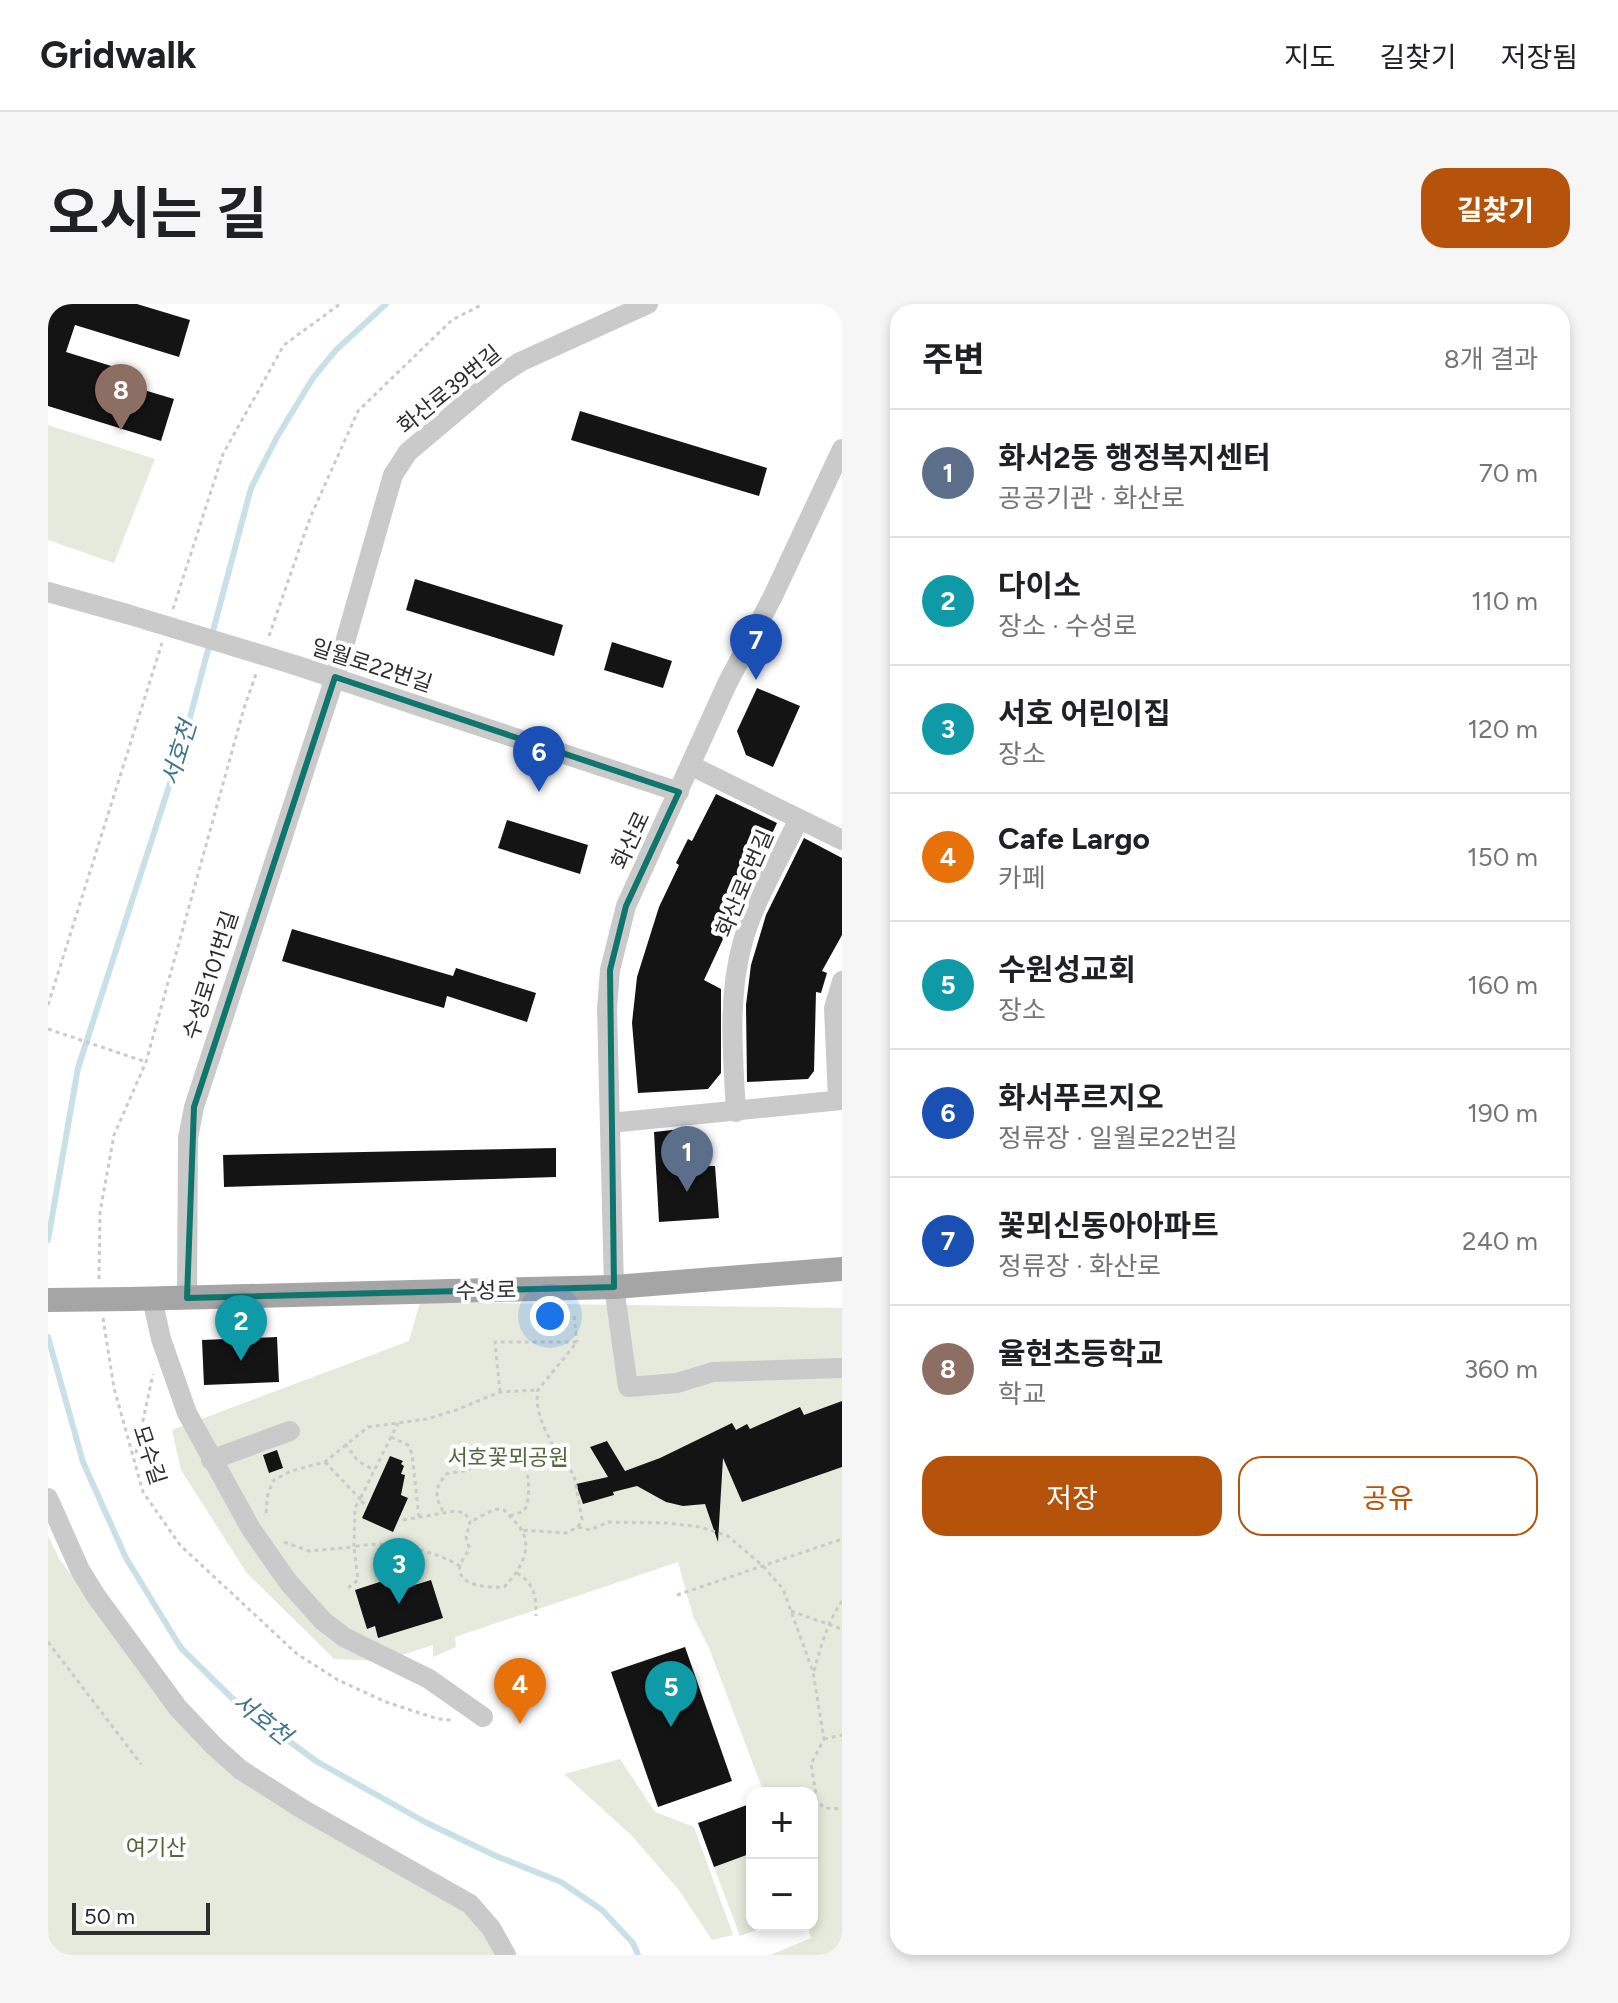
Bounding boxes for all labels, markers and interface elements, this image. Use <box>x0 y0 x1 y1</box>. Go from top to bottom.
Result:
text: Gridwalk <box>40 32 196 78</box>
text: 지도 <box>1284 40 1335 74</box>
text: 길찾기 <box>1379 40 1457 74</box>
text: 저장됨 <box>1501 40 1578 74</box>
button: 길찾기 <box>1421 168 1570 248</box>
text: 오시는 길 <box>48 180 267 247</box>
street label: 화산로39번길 <box>392 339 507 439</box>
text: 주변 <box>922 339 985 380</box>
text: 8개 결과 <box>1444 343 1538 375</box>
pin: 8 <box>95 364 147 430</box>
text: 화서2동 행정복지센터 <box>998 439 1271 476</box>
text: 1 <box>943 457 953 489</box>
text: 70 m <box>1479 457 1538 489</box>
text: 공공기관 · 화산로 <box>998 482 1185 514</box>
text: 다이소 <box>998 567 1081 604</box>
text: 2 <box>940 585 956 617</box>
text: 110 m <box>1471 585 1538 617</box>
text: 장소 · 수성로 <box>998 610 1137 642</box>
pin: 7 <box>730 614 782 680</box>
street label: 일월로22번길 <box>308 633 436 698</box>
text: 서호 어린이집 <box>998 695 1171 732</box>
text: 3 <box>941 713 955 745</box>
text: 120 m <box>1468 713 1538 745</box>
water label: 서호천 <box>155 714 203 789</box>
pin: 6 <box>513 726 565 792</box>
text: 장소 <box>998 738 1046 770</box>
street label: 화산로 <box>605 807 656 873</box>
text: Cafe Largo <box>998 820 1150 857</box>
street label: 화산로6번길 <box>710 826 779 941</box>
text: 4 <box>940 841 956 873</box>
text: 150 m <box>1467 841 1538 873</box>
text: 카페 <box>998 862 1046 894</box>
street label: 수성로101번길 <box>177 908 244 1043</box>
text: 수원성교회 <box>998 951 1136 988</box>
text: 5 <box>940 969 956 1001</box>
text: 160 m <box>1467 969 1538 1001</box>
text: 장소 <box>998 994 1046 1026</box>
text: 화서푸르지오 <box>998 1079 1164 1116</box>
text: 6 <box>940 1097 956 1129</box>
text: 190 m <box>1467 1097 1538 1129</box>
text: 정류장 · 일월로22번길 <box>998 1122 1238 1154</box>
pin: 1 <box>661 1126 713 1192</box>
text: 꽃뫼신동아아파트 <box>998 1207 1219 1244</box>
text: 7 <box>941 1225 955 1257</box>
text: 240 m <box>1462 1225 1538 1257</box>
text: 정류장 · 화산로 <box>998 1250 1161 1282</box>
street label: 수성로 <box>455 1276 517 1305</box>
pin: 2 <box>215 1295 267 1361</box>
your location <box>530 1296 570 1336</box>
text: 율현초등학교 <box>998 1335 1164 1372</box>
text: 8 <box>940 1353 956 1385</box>
text: 360 m <box>1464 1353 1538 1385</box>
text: 학교 <box>998 1378 1046 1410</box>
street label: 모수길 <box>127 1422 172 1488</box>
park label: 서호꽃뫼공원 <box>447 1444 569 1471</box>
button: 저장 <box>922 1456 1222 1536</box>
button: 공유 <box>1238 1456 1538 1536</box>
pin: 3 <box>373 1538 425 1604</box>
pin: 4 <box>494 1658 546 1724</box>
pin: 5 <box>645 1661 697 1727</box>
water label: 서호천 <box>227 1687 300 1752</box>
map controls <box>746 1787 818 1931</box>
button: + <box>746 1787 818 1859</box>
park label: 여기산 <box>126 1834 186 1861</box>
button: − <box>746 1859 818 1931</box>
scale bar <box>72 1899 210 1935</box>
text: 50 m <box>84 1903 135 1930</box>

